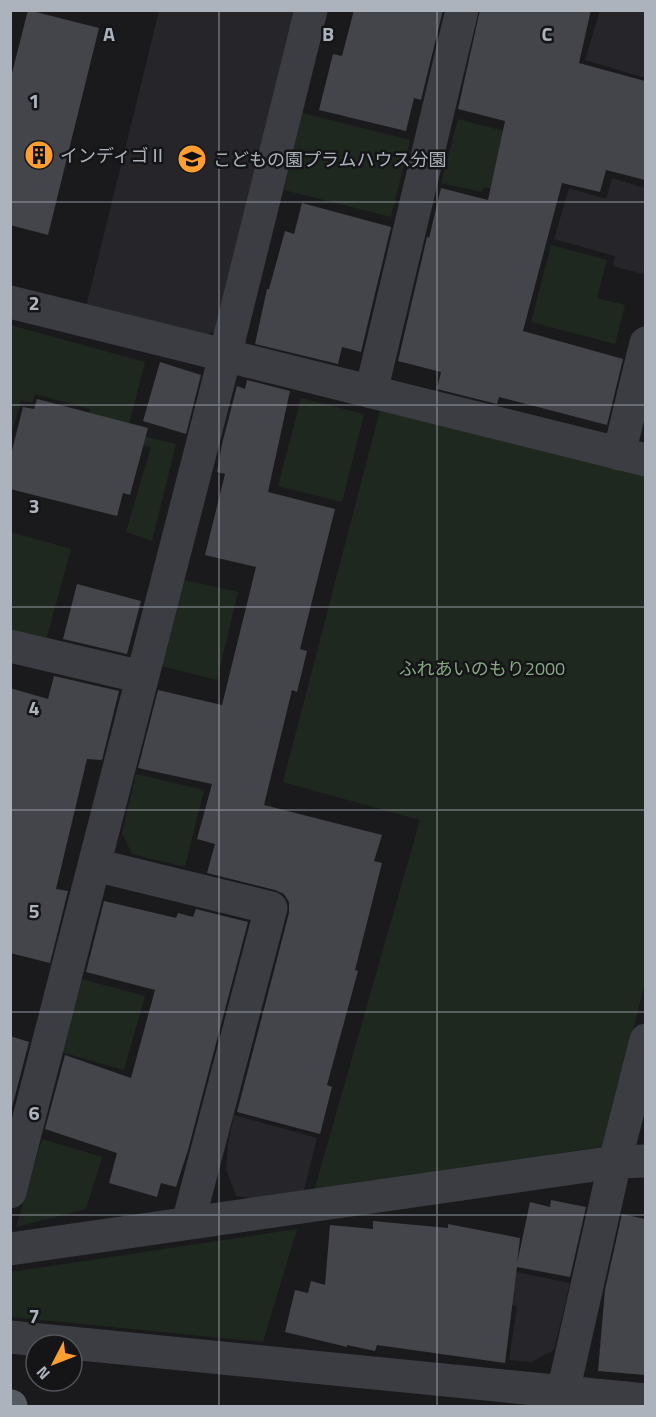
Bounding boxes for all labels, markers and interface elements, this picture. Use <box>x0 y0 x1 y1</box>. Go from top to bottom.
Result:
text: A <box>103 18 115 49</box>
text: B <box>322 18 334 49</box>
text: C <box>542 18 553 49</box>
text: 1 <box>28 85 40 116</box>
building icon: インディゴⅡ <box>23 139 55 171</box>
place label: インディゴⅡ <box>60 142 167 169</box>
school or university icon: こどもの園プラムハウス分園 <box>176 143 208 175</box>
place label: こどもの園プラムハウス分園 <box>213 146 446 173</box>
text: 2 <box>28 287 40 318</box>
text: 3 <box>28 490 40 521</box>
park label: ふれあいのもり2000 <box>399 655 565 682</box>
text: 4 <box>28 692 40 723</box>
text: 5 <box>28 895 40 926</box>
text: 6 <box>28 1097 40 1128</box>
text: 7 <box>28 1300 40 1331</box>
north arrow <box>24 1333 84 1393</box>
text: N <box>30 1361 55 1385</box>

